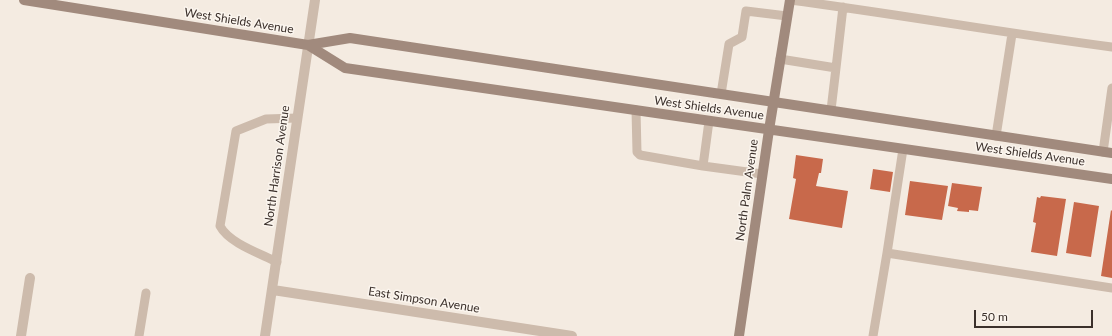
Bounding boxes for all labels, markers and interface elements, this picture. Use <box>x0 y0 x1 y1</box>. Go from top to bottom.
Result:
street label: West Shields Avenue <box>183 5 295 37</box>
street label: West Shields Avenue <box>653 93 765 123</box>
street label: North Harrison Avenue <box>261 104 293 228</box>
street label: North Palm Avenue <box>733 138 761 242</box>
street label: West Shields Avenue <box>974 139 1086 169</box>
street label: East Simpson Avenue <box>367 284 481 316</box>
scale bar <box>976 302 1095 328</box>
text: 50 m <box>981 309 1008 324</box>

